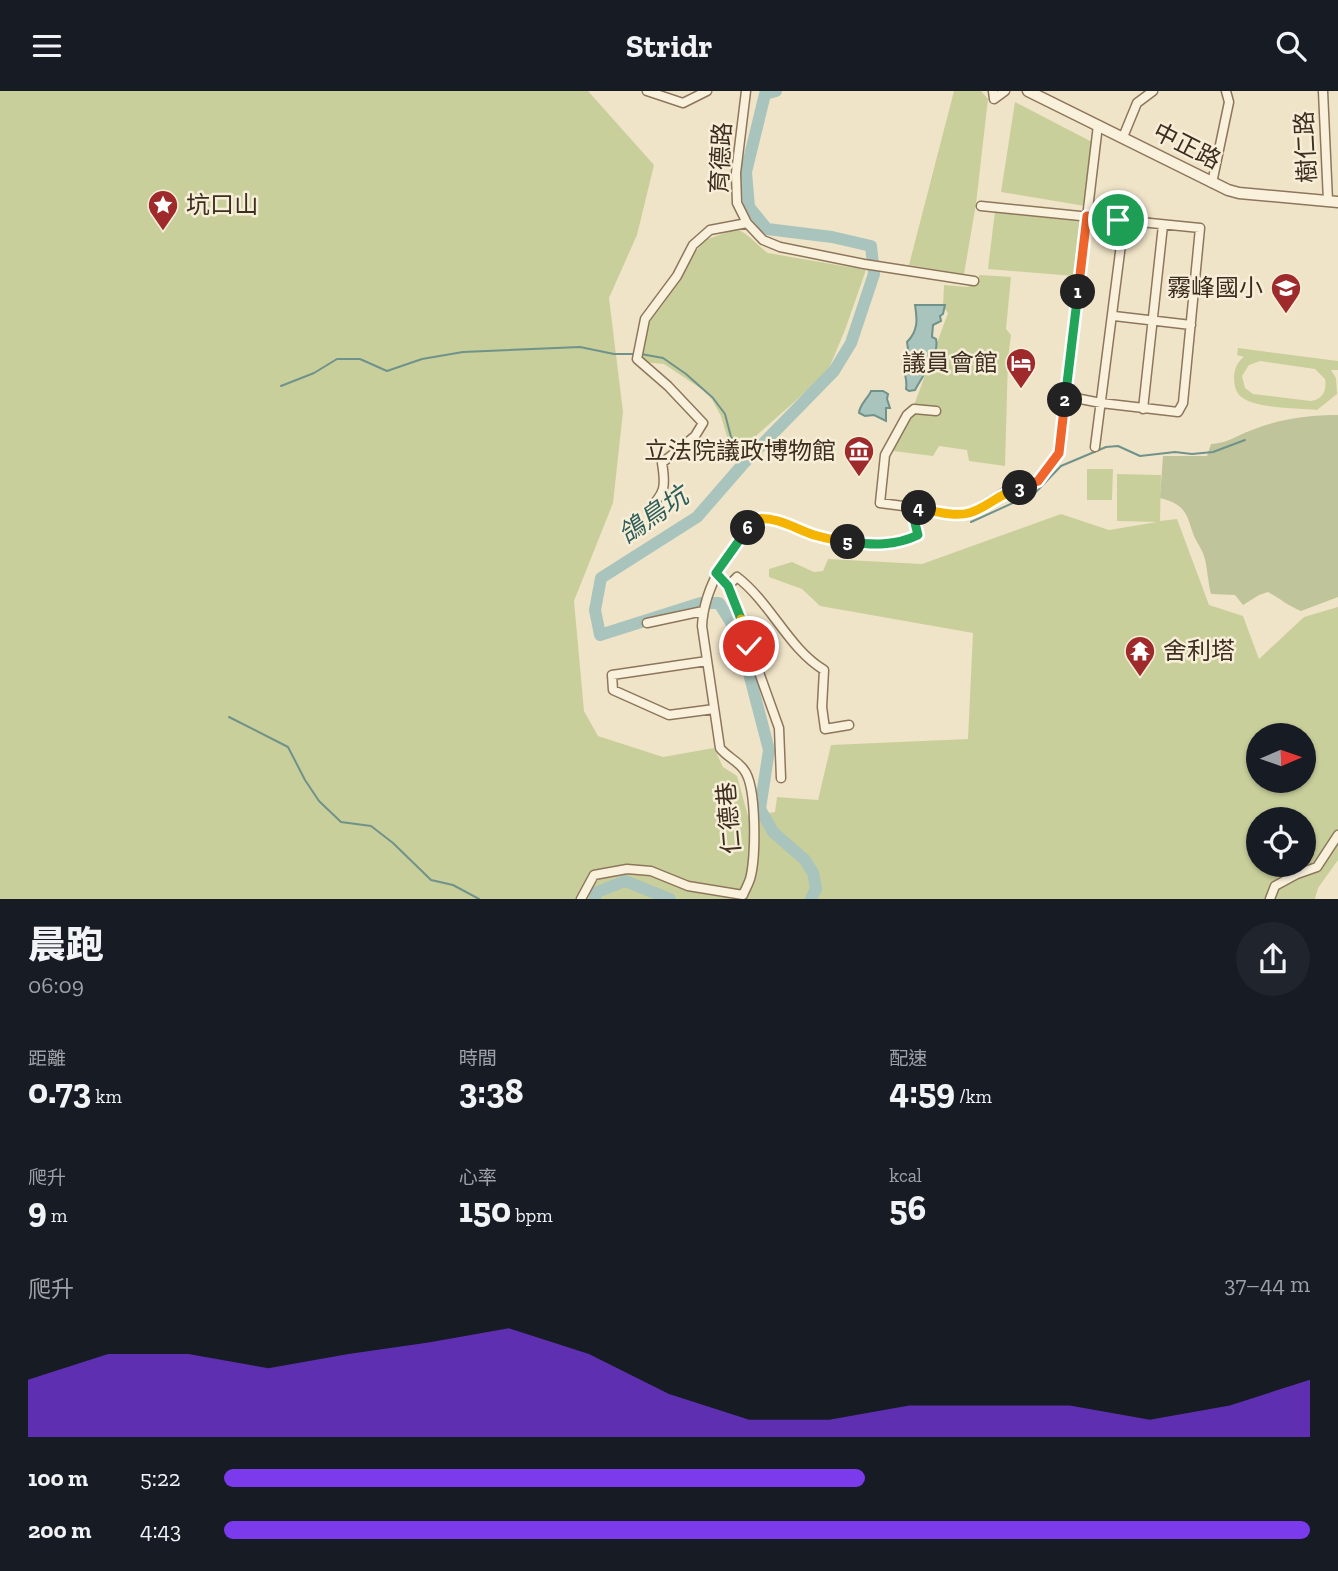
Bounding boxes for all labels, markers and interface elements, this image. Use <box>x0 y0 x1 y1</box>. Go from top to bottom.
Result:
icon: menu <box>28 27 66 65</box>
text: Stridr <box>626 27 712 65</box>
icon: search <box>1272 27 1310 65</box>
street label: 樹仁路 <box>1289 110 1322 184</box>
street label: 中正路 <box>1149 116 1226 175</box>
street label: 育德路 <box>704 121 737 195</box>
place icon: 坑口山 <box>146 188 180 232</box>
place label: 坑口山 <box>186 190 258 219</box>
pin <box>1088 190 1148 250</box>
icon: arrive <box>1099 201 1137 239</box>
school or university icon: 霧峰國小 <box>1269 271 1303 315</box>
place label: 霧峰國小 <box>1167 273 1263 302</box>
pin: 1 <box>1060 275 1096 309</box>
text: 1 <box>1074 280 1081 303</box>
hotel icon: 議員會館 <box>1004 346 1038 390</box>
place label: 議員會館 <box>902 348 998 377</box>
pin: 2 <box>1048 383 1082 417</box>
text: 2 <box>1059 388 1070 411</box>
museum icon: 立法院議政博物館 <box>842 434 876 478</box>
place label: 立法院議政博物館 <box>644 436 836 465</box>
pin: 3 <box>1002 471 1038 505</box>
text: 3 <box>1014 476 1025 499</box>
water label: 鴿鳥坑 <box>612 477 697 550</box>
pin: 4 <box>902 491 936 525</box>
text: 4 <box>913 496 924 519</box>
pin: 6 <box>730 511 766 545</box>
text: 6 <box>742 516 753 539</box>
pin: 5 <box>830 525 866 559</box>
text: 5 <box>843 530 852 553</box>
pin <box>719 616 779 676</box>
icon: check <box>730 627 768 665</box>
temple icon: 舍利塔 <box>1123 634 1157 678</box>
place label: 舍利塔 <box>1163 636 1235 665</box>
north arrow <box>1246 723 1316 793</box>
map controls <box>1246 723 1316 877</box>
street label: 仁德巷 <box>711 781 746 855</box>
button: locate <box>1246 807 1316 877</box>
text: 晨跑 <box>28 922 104 968</box>
button: share <box>1236 922 1310 996</box>
text: 06:09 <box>28 971 84 999</box>
text: 距離 <box>28 1047 66 1070</box>
text: 時間 <box>459 1047 497 1070</box>
text: 配速 <box>889 1047 927 1070</box>
text: 0.73 <box>28 1070 91 1112</box>
text: 3:38 <box>459 1070 524 1112</box>
text: 4:59 <box>889 1070 955 1112</box>
text: km <box>91 1085 122 1108</box>
text: /km <box>955 1085 992 1108</box>
text: kcal <box>889 1164 922 1187</box>
text: 爬升 <box>28 1166 66 1189</box>
text: 心率 <box>459 1166 497 1189</box>
text: 56 <box>889 1187 926 1229</box>
text: 9 <box>28 1189 47 1231</box>
text: 150 <box>459 1189 511 1231</box>
text: m <box>47 1204 67 1227</box>
text: bpm <box>511 1204 553 1227</box>
text: 37–44 m <box>1224 1270 1310 1298</box>
text: 爬升 <box>28 1275 74 1303</box>
text: 100 m <box>28 1464 88 1492</box>
text: 5:22 <box>140 1464 181 1492</box>
text: 200 m <box>28 1516 91 1544</box>
text: 4:43 <box>140 1516 181 1544</box>

